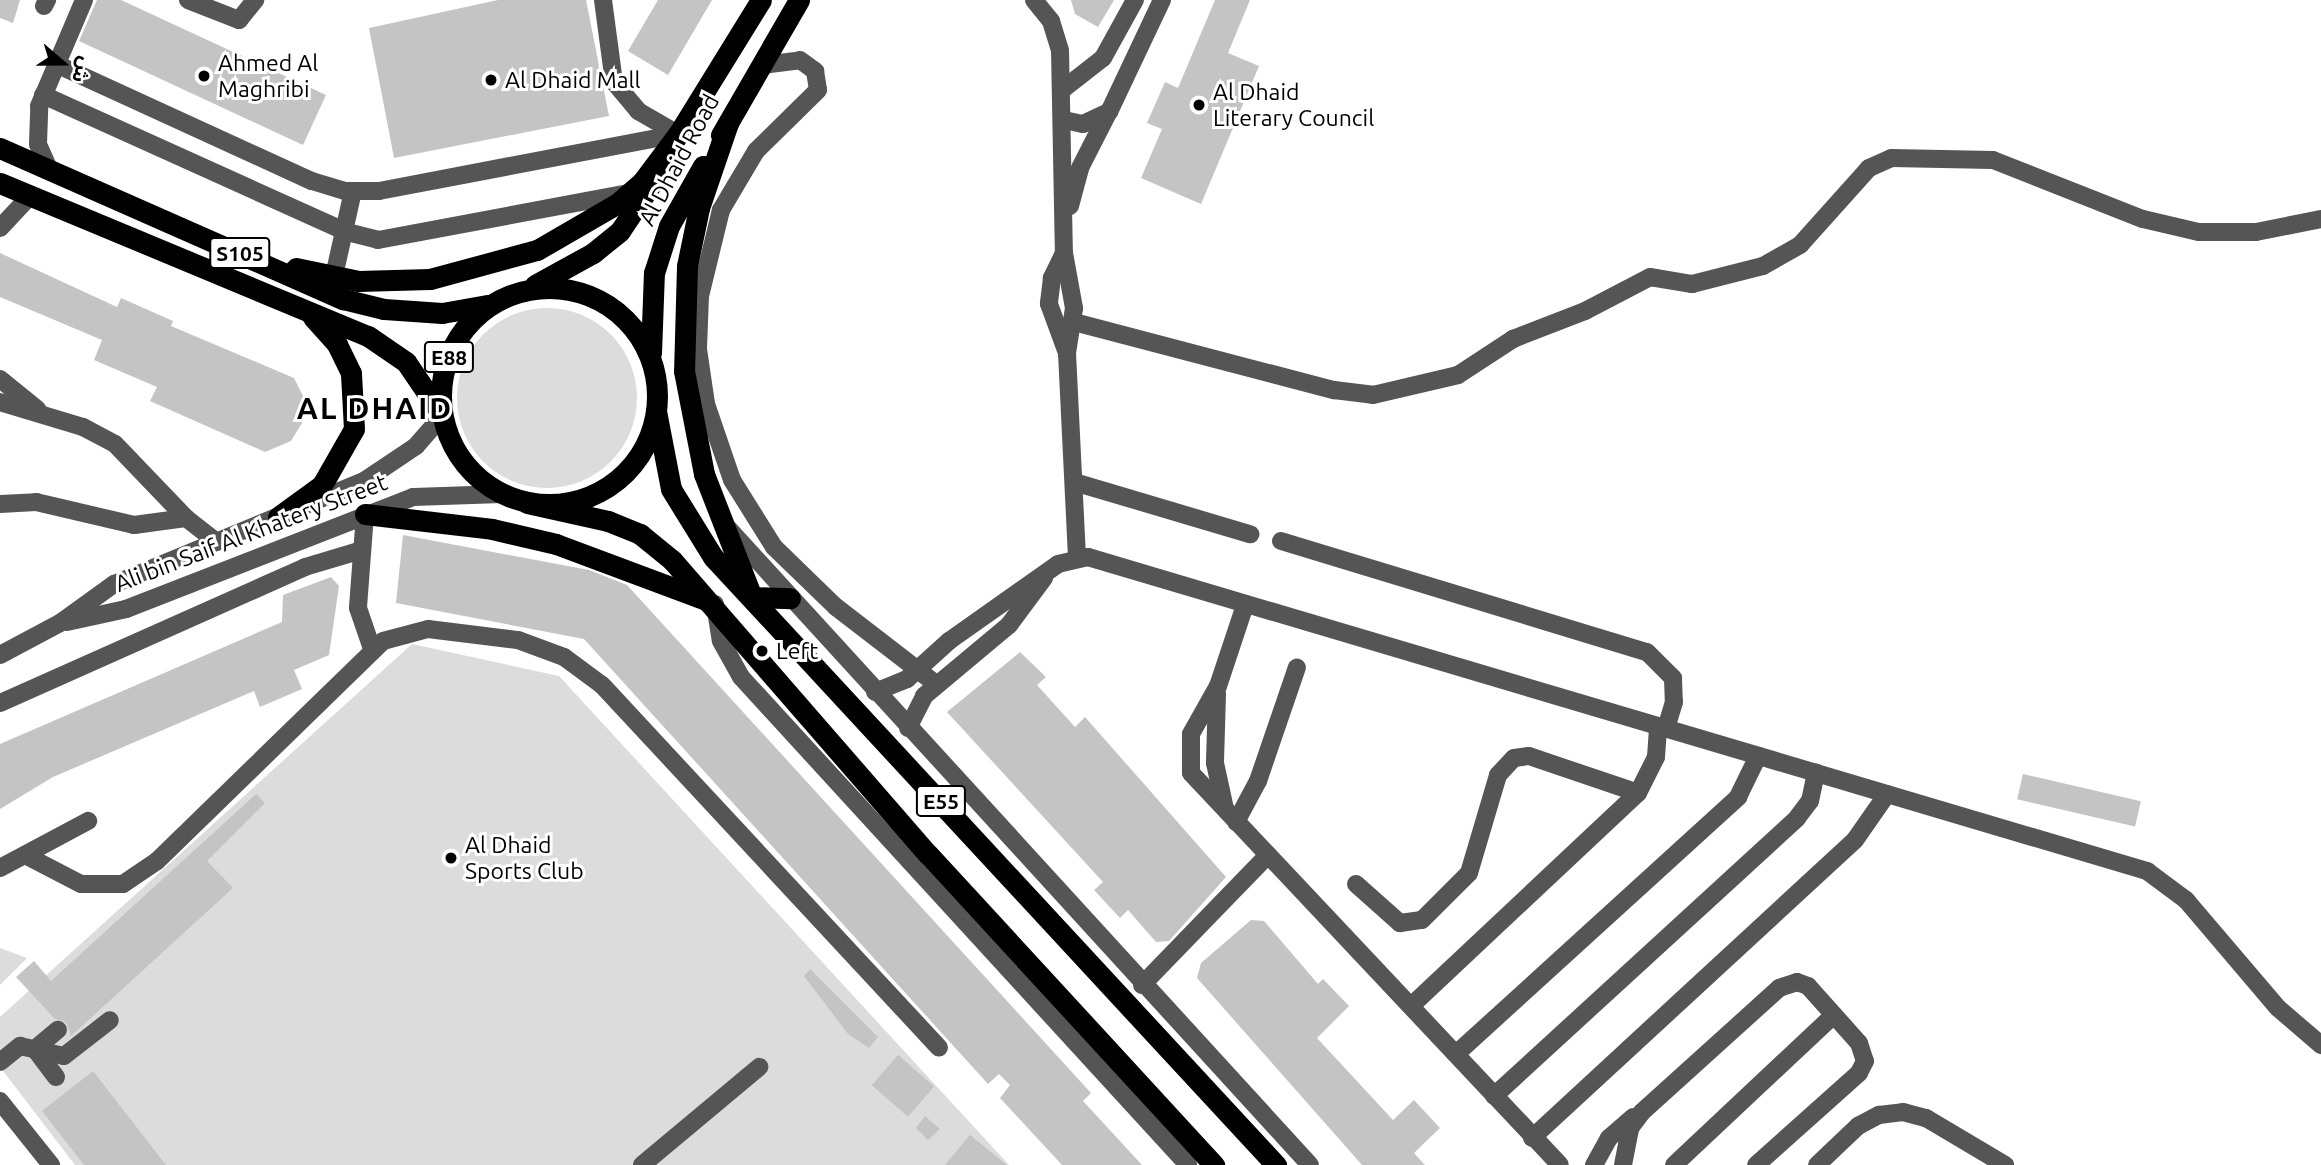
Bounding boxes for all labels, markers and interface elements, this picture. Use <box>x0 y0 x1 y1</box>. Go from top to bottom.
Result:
north arrow <box>28 28 98 98</box>
place label: Ahmed Al Maghribi <box>218 49 318 103</box>
text: ش <box>68 54 98 86</box>
place label: Al Dhaid Mall <box>505 66 641 94</box>
marker: Ahmed Al Maghribi <box>196 68 212 84</box>
marker: Al Dhaid Mall <box>483 72 499 88</box>
place label: Al Dhaid Literary Council <box>1213 78 1374 132</box>
street label: Al Dhaid Road <box>633 90 725 230</box>
marker: Al Dhaid Literary Council <box>1191 97 1207 113</box>
road number: S105 <box>208 236 272 270</box>
road number: E88 <box>423 340 475 374</box>
district label: AL DHAID <box>298 390 452 426</box>
street label: Ali bin Saif Al Khatery Street <box>111 468 391 598</box>
place label: Left <box>776 637 818 665</box>
marker: Left <box>754 643 770 659</box>
road number: E55 <box>915 784 967 818</box>
place label: Al Dhaid Sports Club <box>465 831 584 885</box>
marker: Al Dhaid Sports Club <box>443 850 459 866</box>

